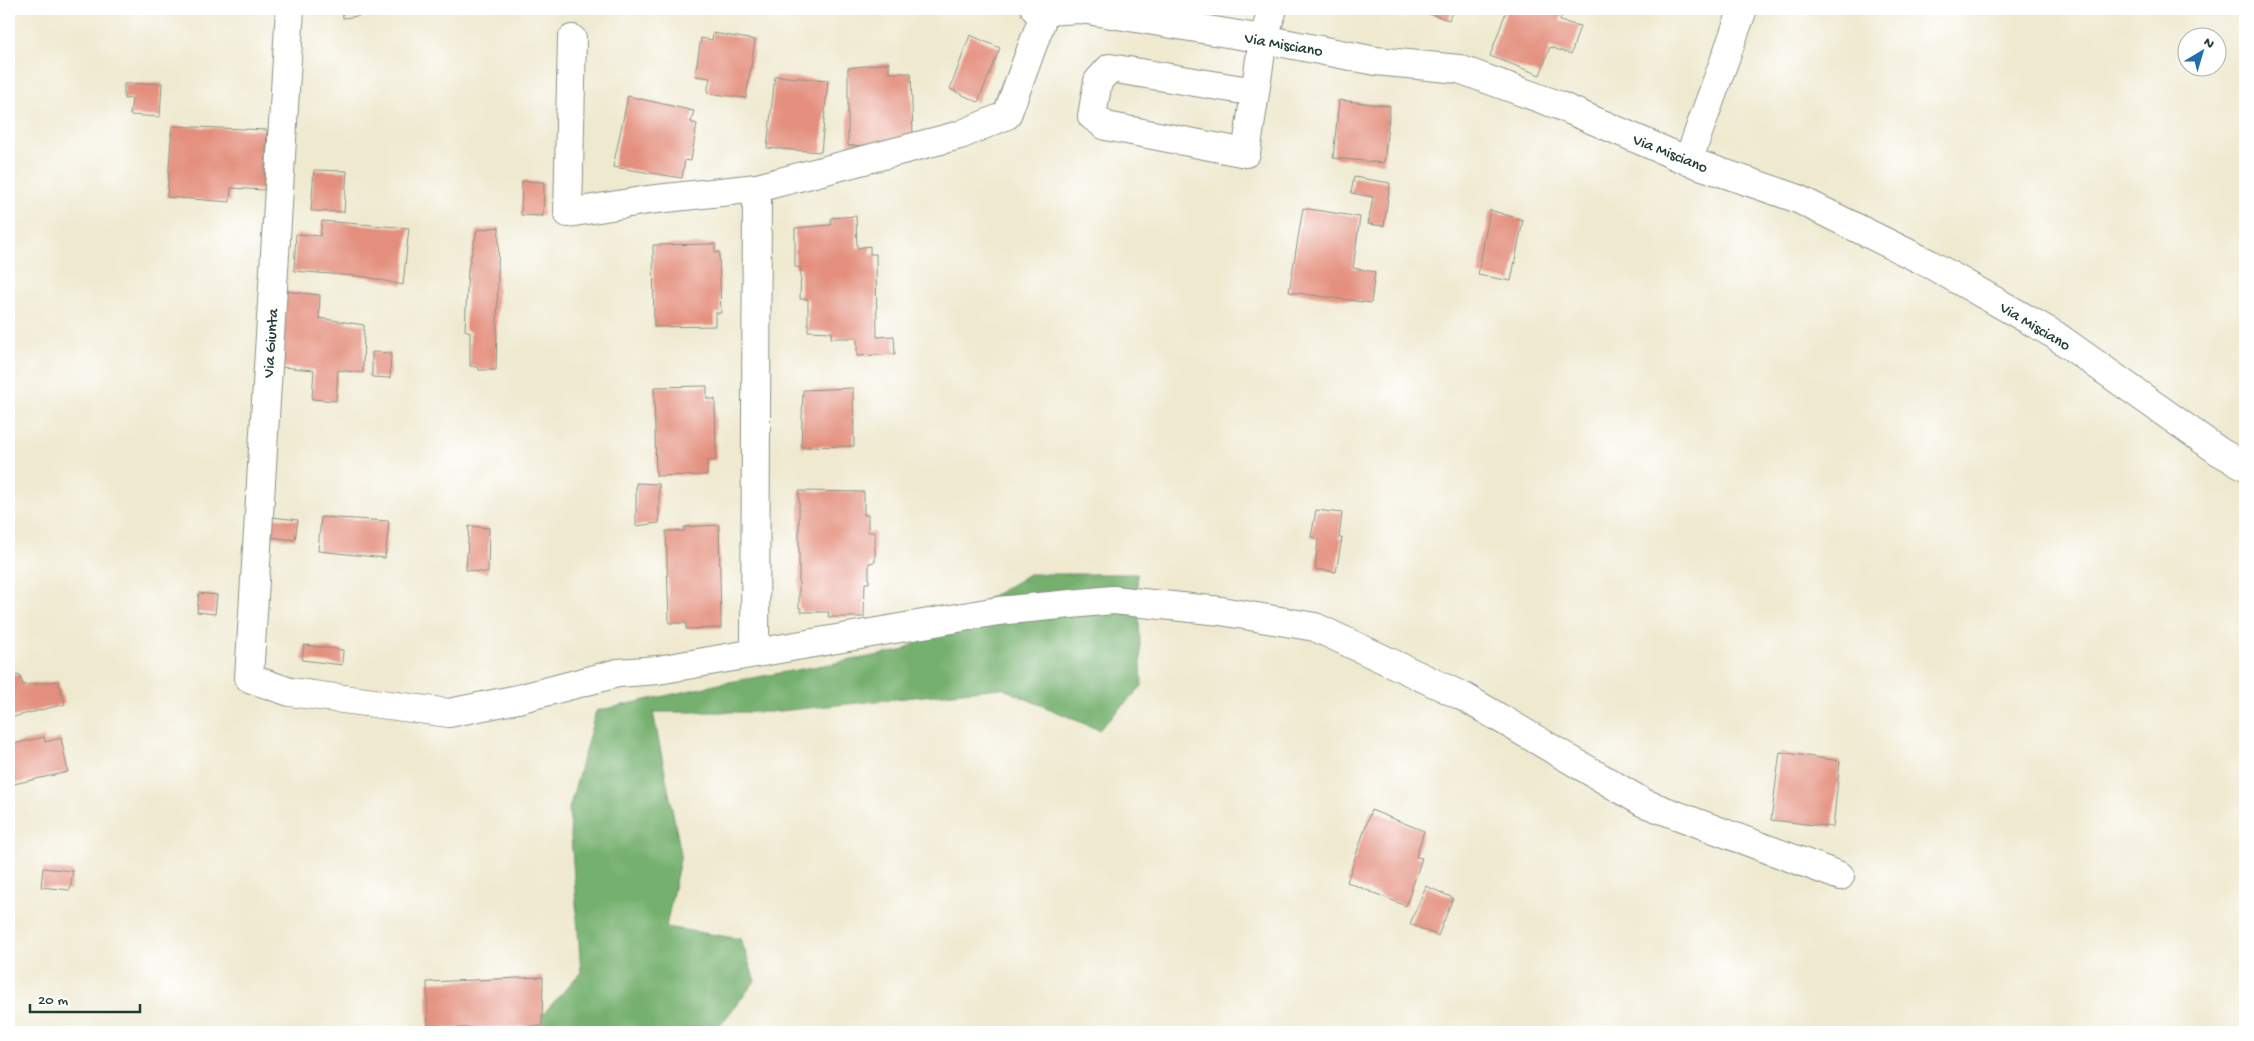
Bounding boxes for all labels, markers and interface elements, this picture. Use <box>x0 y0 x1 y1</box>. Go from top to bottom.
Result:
north arrow <box>2176 28 2226 78</box>
street label: Via Misciano <box>1242 30 1324 63</box>
text: N <box>2200 34 2217 53</box>
street label: Via Misciano <box>1628 131 1710 179</box>
street label: Via Misciano <box>1995 299 2073 357</box>
street label: Via Giunta <box>261 307 284 379</box>
scale bar <box>30 981 140 1013</box>
text: 20 m <box>38 992 68 1010</box>

